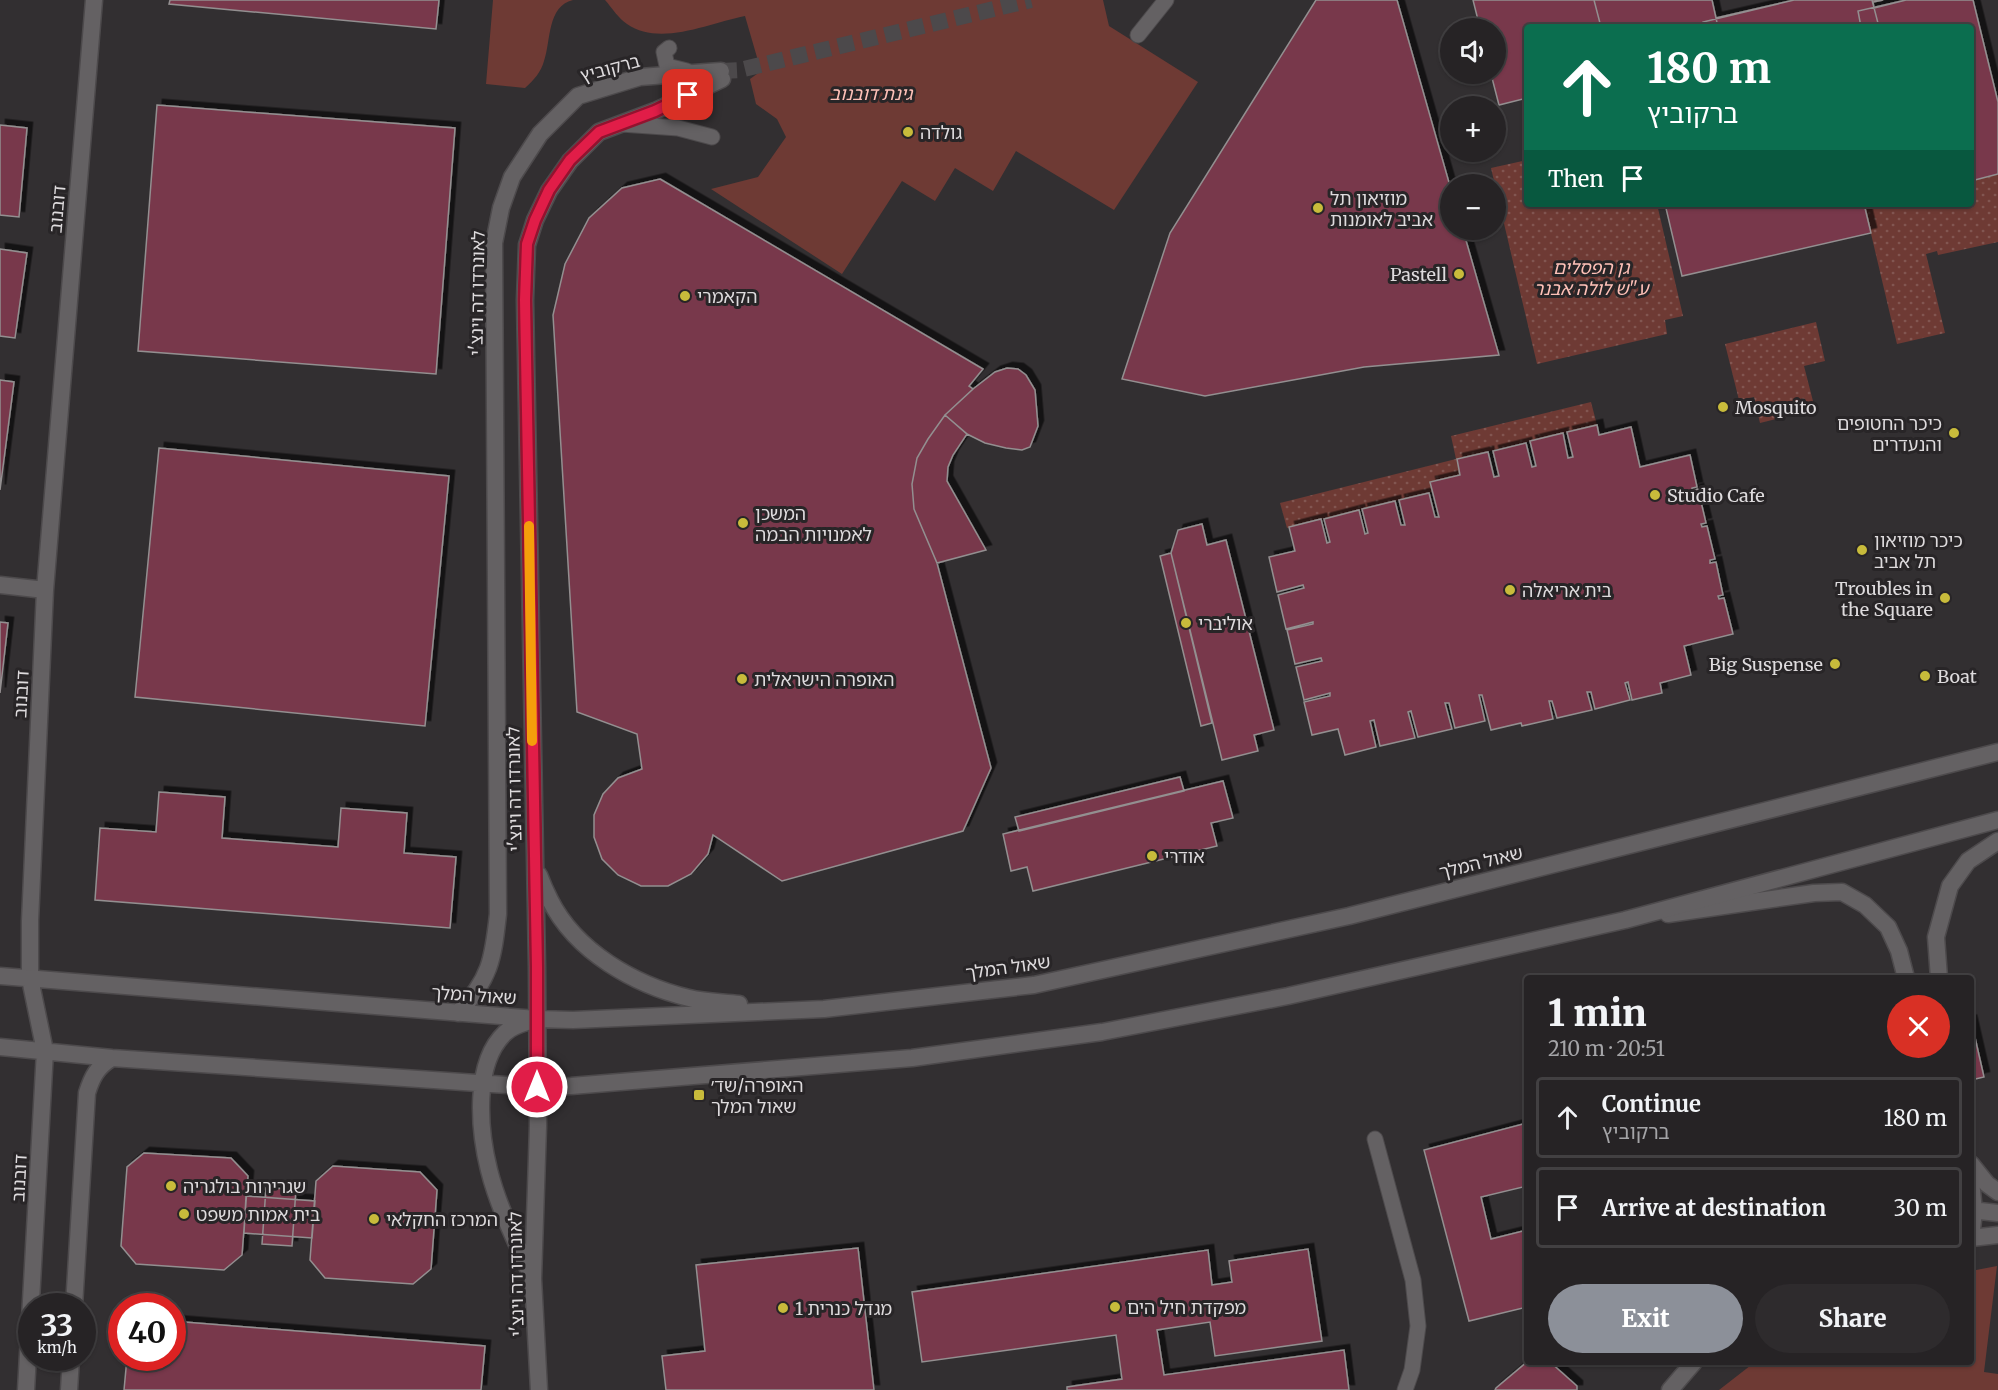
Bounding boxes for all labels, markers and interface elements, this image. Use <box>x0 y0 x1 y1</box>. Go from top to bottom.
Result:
map controls <box>1440 18 1506 240</box>
button: sound <box>1440 18 1506 84</box>
text: 180 m <box>1647 42 1771 94</box>
icon: ahead <box>1548 48 1626 126</box>
street label: ברקוביץ <box>578 49 642 87</box>
pin <box>662 69 713 120</box>
icon: arrive <box>671 78 704 111</box>
park label: גינת דובנוב <box>830 82 913 105</box>
button: + <box>1440 96 1506 162</box>
text: ברקוביץ <box>1647 96 1739 130</box>
place label: גולדה <box>920 121 962 144</box>
marker: גולדה <box>901 125 915 139</box>
icon: arrive <box>1616 162 1649 195</box>
text: Then <box>1548 165 1604 193</box>
button: − <box>1440 174 1506 240</box>
street label: דובנוב <box>43 184 71 234</box>
place label: מוזיאון תל אביב לאומנות <box>1330 187 1433 231</box>
marker: מוזיאון תל אביב לאומנות <box>1311 201 1325 215</box>
street label: לאונרדו דה וינצ'י <box>464 230 490 356</box>
park label: גן הפסלים ע"ש לולה אבנר <box>1534 256 1650 300</box>
place label: Pastell <box>1390 263 1447 286</box>
marker: Pastell <box>1452 267 1466 281</box>
place label: הקאמרי <box>697 285 758 308</box>
marker: הקאמרי <box>678 289 692 303</box>
place label: Mosquito <box>1735 396 1817 419</box>
marker: Mosquito <box>1716 400 1730 414</box>
place label: כיכר החטופים והנעדרים <box>1837 412 1942 456</box>
marker: כיכר החטופים והנעדרים <box>1947 426 1961 440</box>
place label: Studio Cafe <box>1667 484 1765 507</box>
marker: Studio Cafe <box>1648 488 1662 502</box>
place label: המשכן לאמנויות הבמה <box>755 502 872 546</box>
marker: המשכן לאמנויות הבמה <box>736 516 750 530</box>
place label: כיכר מוזיאון תל אביב <box>1874 529 1963 573</box>
marker: כיכר מוזיאון תל אביב <box>1855 543 1869 557</box>
place label: Troubles in the Square <box>1835 577 1933 621</box>
place label: בית אריאלה <box>1522 579 1612 602</box>
marker: בית אריאלה <box>1503 583 1517 597</box>
marker: Troubles in the Square <box>1938 591 1952 605</box>
place label: אוליברי <box>1198 612 1253 635</box>
marker: אוליברי <box>1179 616 1193 630</box>
place label: Big Suspense <box>1709 653 1823 676</box>
marker: Big Suspense <box>1828 657 1842 671</box>
place label: Boat <box>1937 665 1977 688</box>
place label: האופרה הישראלית <box>754 668 894 691</box>
street label: דובנוב <box>8 669 34 718</box>
marker: Boat <box>1918 669 1932 683</box>
marker: האופרה הישראלית <box>735 672 749 686</box>
street label: לאונרדו דה וינצ'י <box>501 726 527 852</box>
street label: שאול המלך <box>1437 841 1525 883</box>
place label: אודרי <box>1164 845 1205 868</box>
marker: אודרי <box>1145 849 1159 863</box>
street label: שאול המלך <box>964 950 1052 984</box>
street label: שאול המלך <box>431 981 517 1009</box>
text: 1 min <box>1548 991 1647 1036</box>
button: close <box>1887 995 1950 1058</box>
text: 210 m · 20:51 <box>1548 1036 1665 1061</box>
position arrow <box>505 1055 569 1119</box>
place label: האופרה/שד׳ שאול המלך <box>711 1074 804 1118</box>
marker: האופרה/שד׳ שאול המלך <box>692 1088 706 1102</box>
text: Continue <box>1602 1090 1701 1118</box>
icon: ahead <box>1551 1101 1584 1134</box>
text: 180 m <box>1883 1104 1947 1132</box>
text: ברקוביץ <box>1602 1119 1670 1144</box>
street label: דובנוב <box>6 1153 32 1202</box>
place label: שגרירות בולגריה <box>183 1175 306 1198</box>
marker: שגרירות בולגריה <box>164 1179 178 1193</box>
icon: arrive <box>1551 1191 1584 1224</box>
text: Arrive at destination <box>1602 1194 1826 1222</box>
text: 30 m <box>1893 1194 1947 1222</box>
place label: בית אמות משפט <box>196 1203 320 1226</box>
marker: בית אמות משפט <box>177 1207 191 1221</box>
place label: המרכז החקלאי <box>386 1208 498 1231</box>
street label: לאונרדו דה וינצ'י <box>503 1211 529 1337</box>
marker: המרכז החקלאי <box>367 1212 381 1226</box>
button: Exit <box>1548 1284 1743 1353</box>
button: Share <box>1755 1284 1950 1353</box>
speed limit sign: 40 <box>108 1293 186 1371</box>
place label: מפקדת חיל הים <box>1127 1296 1246 1319</box>
place label: מגדל כנרית 1 <box>795 1297 892 1320</box>
marker: מפקדת חיל הים <box>1108 1300 1122 1314</box>
marker: מגדל כנרית 1 <box>776 1301 790 1315</box>
text: 33 <box>40 1306 74 1344</box>
text: km/h <box>37 1338 77 1357</box>

